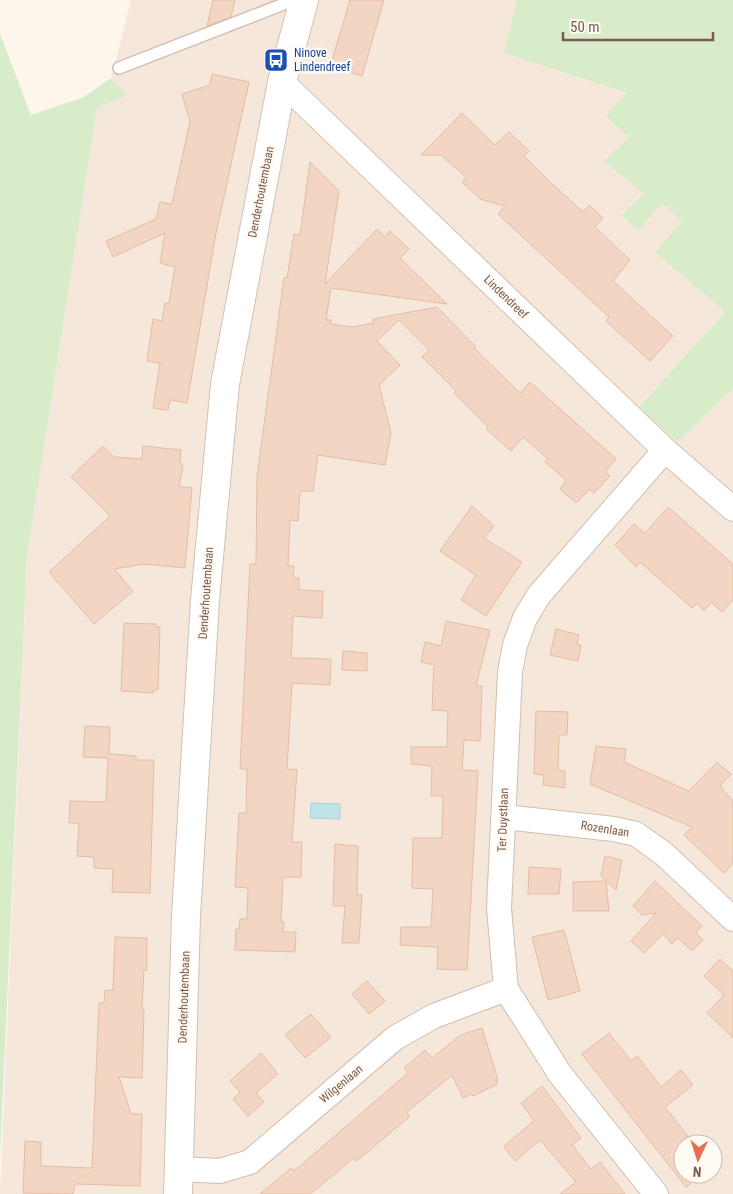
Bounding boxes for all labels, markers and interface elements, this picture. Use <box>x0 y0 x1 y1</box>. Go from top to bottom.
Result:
scale bar <box>563 10 713 42</box>
text: 50 m <box>570 18 600 36</box>
place label: Ninove Lindendreef <box>294 46 350 74</box>
bus stop icon: Ninove Lindendreef <box>263 47 289 73</box>
street label: Denderhoutembaan <box>245 145 277 239</box>
street label: Lindendreef <box>481 272 531 322</box>
street label: Denderhoutembaan <box>196 546 216 640</box>
street label: Ter Duystlaan <box>495 787 511 852</box>
street label: Rozenlaan <box>580 818 630 840</box>
street label: Denderhoutembaan <box>175 950 193 1044</box>
street label: Wilgenlaan <box>317 1062 366 1106</box>
north arrow <box>673 1134 723 1184</box>
text: N <box>692 1164 702 1180</box>

